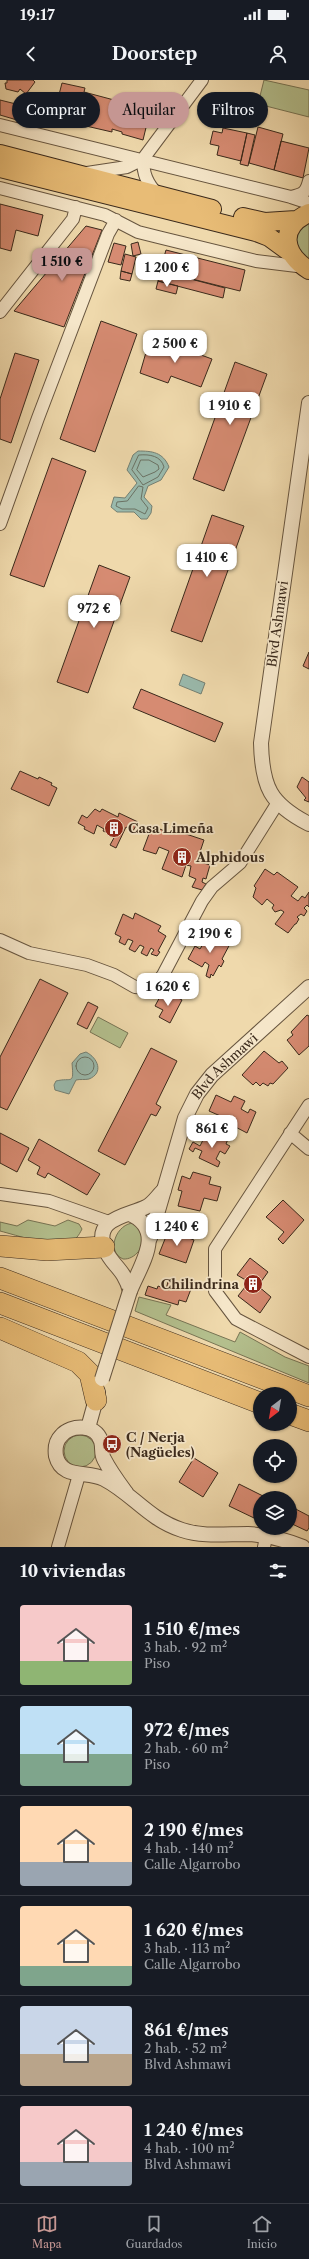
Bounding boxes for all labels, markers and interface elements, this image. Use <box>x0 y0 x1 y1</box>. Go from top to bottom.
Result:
text: 19:17 <box>20 5 55 24</box>
icon: back <box>20 43 42 65</box>
text: Doorstep <box>112 43 197 65</box>
icon: person <box>267 43 289 65</box>
chip: Comprar <box>12 92 100 128</box>
chip: Alquilar <box>108 92 189 128</box>
chip: Filtros <box>197 92 268 128</box>
pin: 1 510 € <box>25 248 99 282</box>
text: 1 510 € <box>41 253 83 269</box>
pin: 1 200 € <box>130 254 204 288</box>
text: 1 200 € <box>145 259 189 275</box>
pin: 2 500 € <box>138 330 212 364</box>
text: 2 500 € <box>152 335 198 351</box>
pin: 1 910 € <box>193 392 267 426</box>
text: 1 910 € <box>209 397 251 413</box>
pin: 1 410 € <box>170 544 244 578</box>
text: 1 410 € <box>186 549 228 565</box>
street label: Blvd Ashmawi <box>263 580 291 668</box>
pin: 972 € <box>66 595 122 629</box>
text: 972 € <box>77 600 111 616</box>
building icon: Casa Limeña <box>103 817 125 839</box>
place label: Casa Limeña <box>128 820 214 836</box>
building icon: Alphidous <box>171 846 193 868</box>
place label: Alphidous <box>195 849 264 865</box>
pin: 2 190 € <box>173 920 247 954</box>
text: 2 190 € <box>188 925 232 941</box>
pin: 1 620 € <box>131 973 205 1007</box>
text: 1 620 € <box>146 978 190 994</box>
street label: Blvd Ashmawi <box>188 1030 261 1102</box>
pin: 861 € <box>184 1115 240 1149</box>
text: 861 € <box>195 1120 229 1136</box>
pin: 1 240 € <box>140 1213 214 1247</box>
text: 1 240 € <box>155 1218 199 1234</box>
building icon: Chilindrina <box>242 1273 264 1295</box>
place label: Chilindrina <box>161 1276 239 1292</box>
north arrow <box>253 1387 297 1431</box>
map controls <box>253 1387 297 1535</box>
place label: C / Nerja (Nagüeles) <box>126 1429 195 1460</box>
bus stop icon: C / Nerja (Nagüeles) <box>101 1433 123 1455</box>
button: locate <box>253 1439 297 1483</box>
button: layers <box>253 1491 297 1535</box>
icon: filters <box>267 1560 289 1582</box>
text: 10 viviendas <box>20 1561 126 1581</box>
text: 1 510 €/mes <box>144 1619 240 1639</box>
icon: home <box>52 1621 100 1669</box>
text: 3 hab. · 92 m² <box>144 1639 227 1655</box>
text: Piso <box>144 1655 170 1671</box>
text: 972 €/mes <box>144 1720 229 1740</box>
icon: home <box>52 1722 100 1770</box>
text: 2 hab. · 60 m² <box>144 1740 229 1756</box>
text: Piso <box>144 1756 170 1772</box>
text: 2 190 €/mes <box>144 1820 243 1840</box>
icon: home <box>52 1822 100 1870</box>
text: 4 hab. · 140 m² <box>144 1840 234 1856</box>
text: Calle Algarrobo <box>144 1856 241 1872</box>
text: 1 620 €/mes <box>144 1920 243 1940</box>
icon: home <box>52 1922 100 1970</box>
text: 3 hab. · 113 m² <box>144 1940 230 1956</box>
text: Calle Algarrobo <box>144 1956 241 1972</box>
text: 861 €/mes <box>144 2020 229 2040</box>
icon: home <box>52 2022 100 2070</box>
text: 2 hab. · 52 m² <box>144 2040 227 2056</box>
text: Blvd Ashmawi <box>144 2056 231 2072</box>
text: 1 240 €/mes <box>144 2120 243 2140</box>
icon: home <box>52 2122 100 2170</box>
text: 4 hab. · 100 m² <box>144 2140 235 2156</box>
text: Blvd Ashmawi <box>144 2156 231 2172</box>
tab: Mapa <box>32 2213 62 2251</box>
tab: Guardados <box>126 2213 182 2251</box>
tab: Inicio <box>247 2213 277 2251</box>

